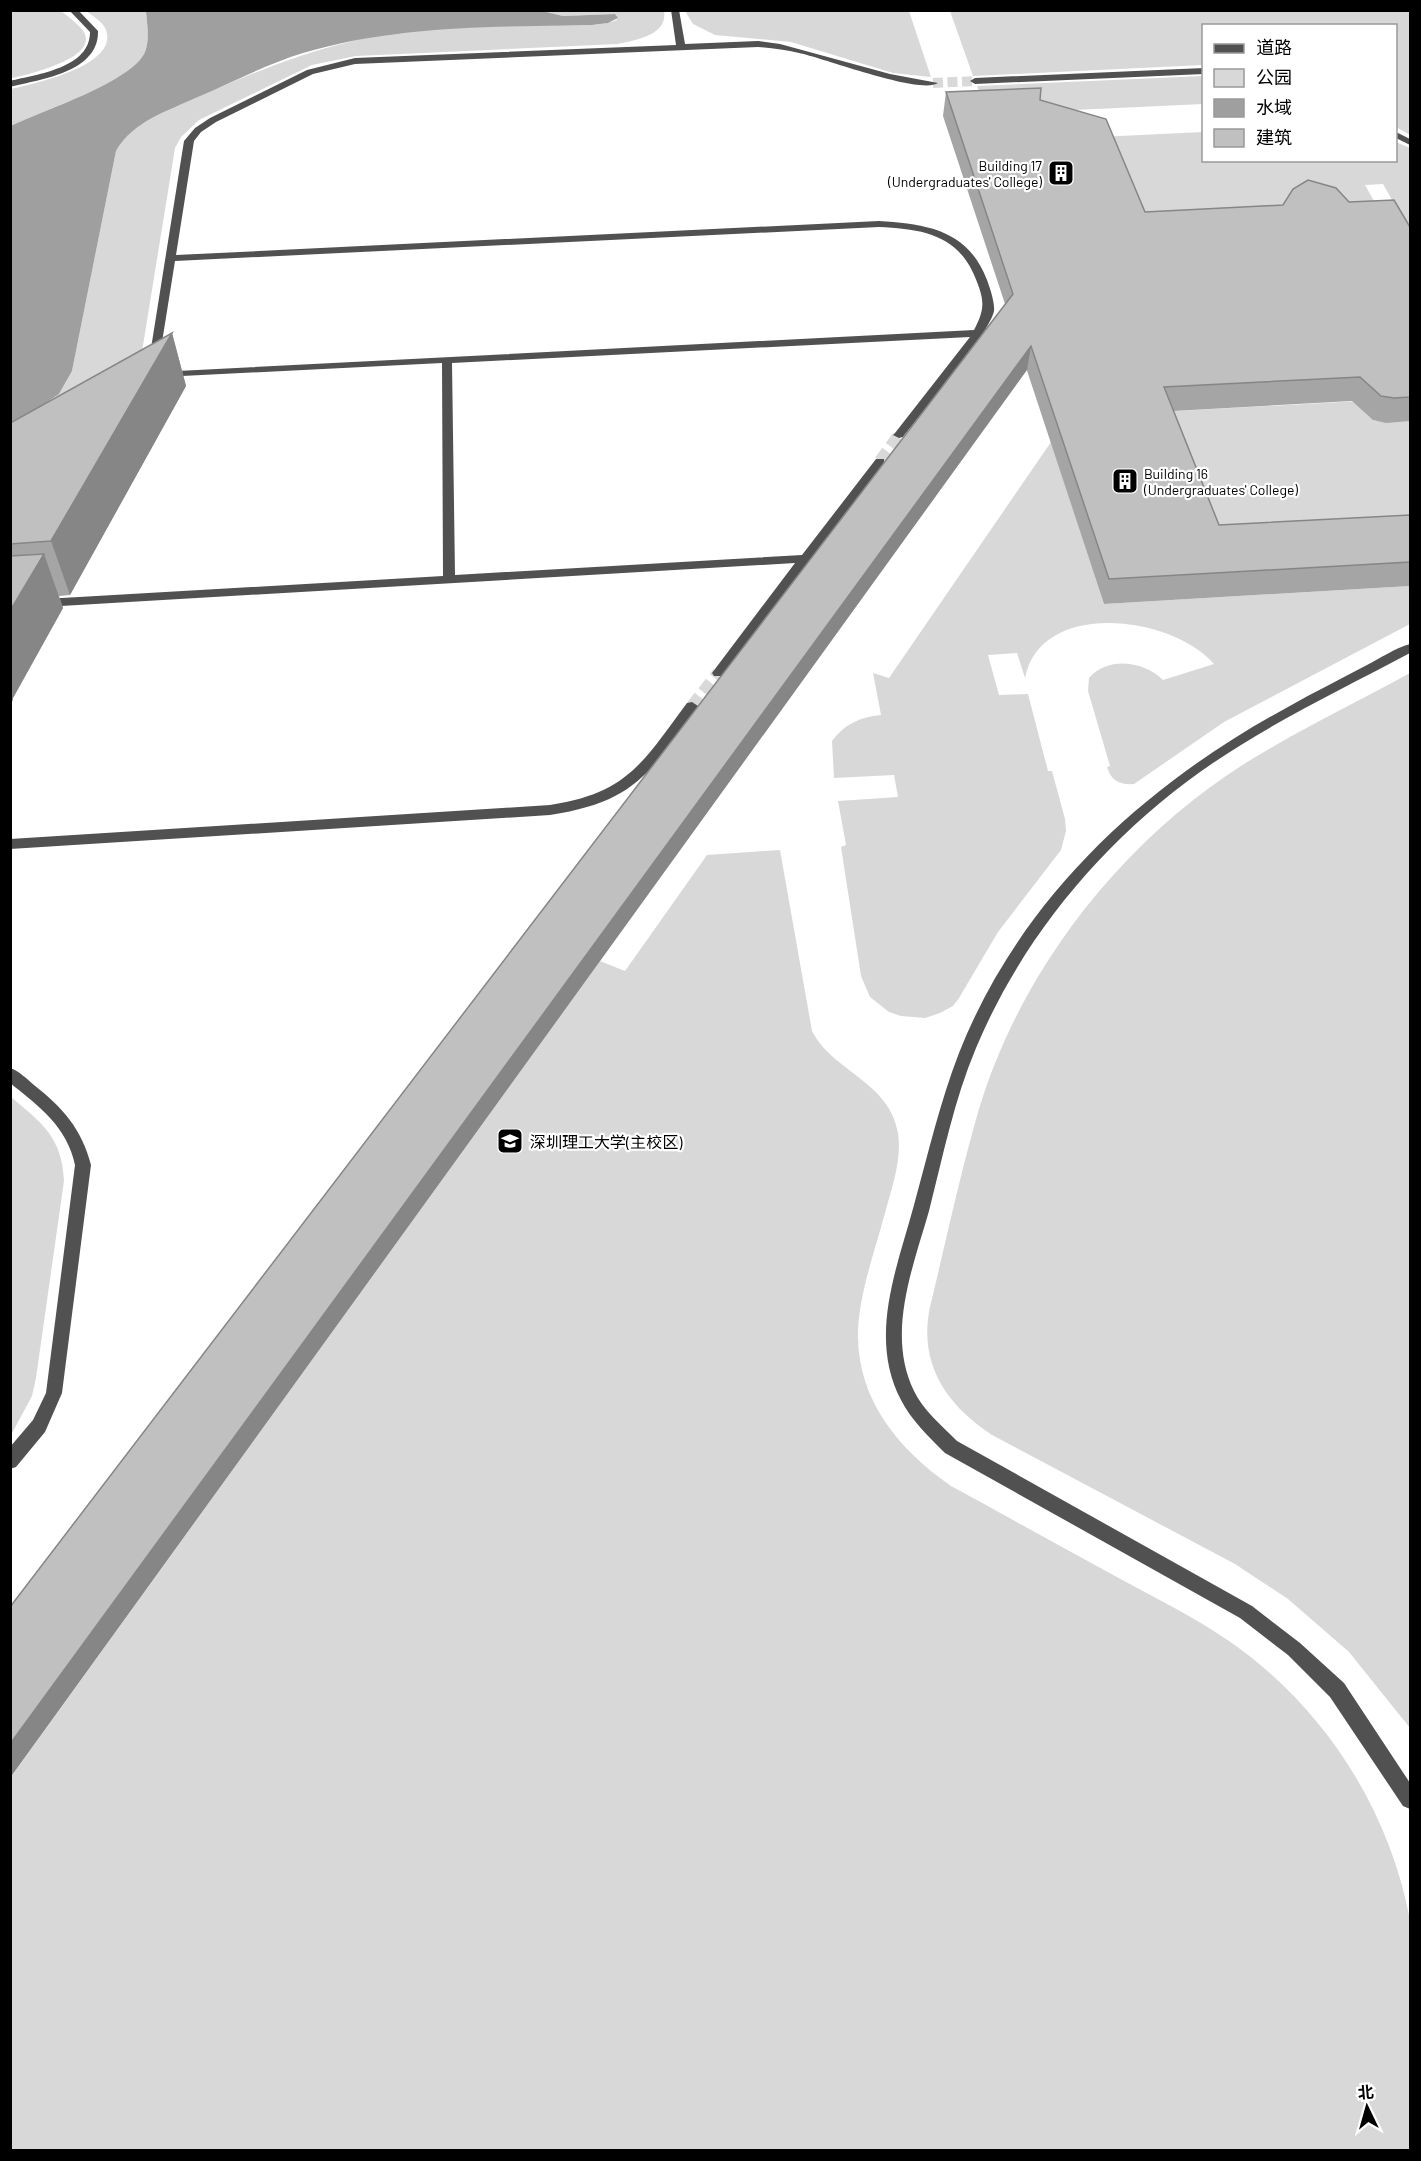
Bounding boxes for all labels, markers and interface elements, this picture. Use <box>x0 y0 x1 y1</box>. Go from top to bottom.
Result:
legend <box>1202 24 1397 162</box>
text: 道路 <box>1256 36 1292 58</box>
text: 公园 <box>1256 66 1292 88</box>
text: 水域 <box>1256 96 1292 118</box>
text: 建筑 <box>1256 126 1292 148</box>
place label: Building 17 (Undergraduates' College) <box>887 157 1042 190</box>
building icon: Building 17 (Undergraduates' College) <box>1046 158 1076 188</box>
place label: Building 16 (Undergraduates' College) <box>1143 465 1298 498</box>
building icon: Building 16 (Undergraduates' College) <box>1110 466 1140 496</box>
school or university icon: 深圳理工大学(主校区) <box>495 1126 525 1156</box>
place label: 深圳理工大学(主校区) <box>530 1132 683 1151</box>
north arrow <box>1337 2077 1397 2137</box>
text: 北 <box>1357 2081 1374 2102</box>

